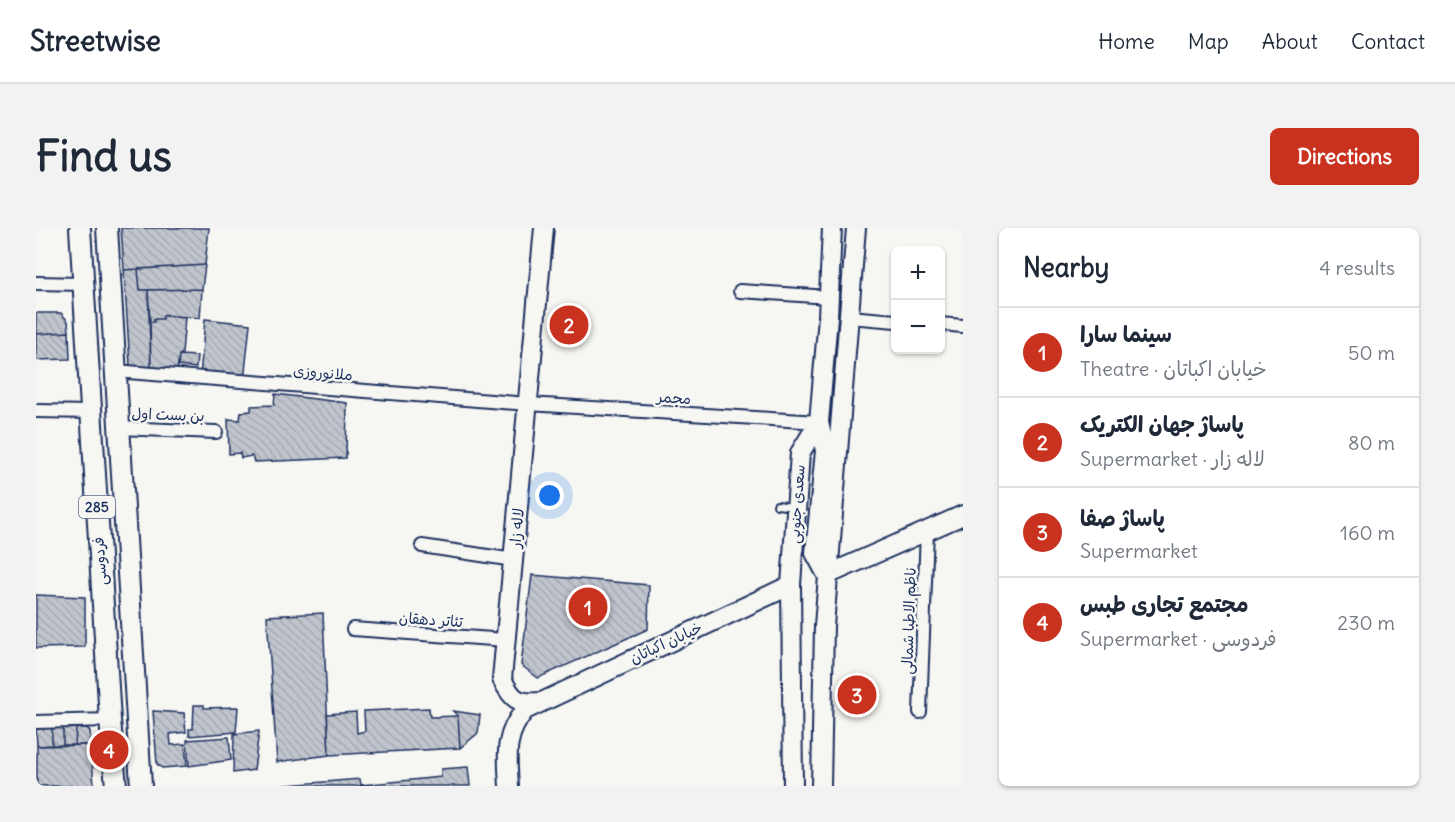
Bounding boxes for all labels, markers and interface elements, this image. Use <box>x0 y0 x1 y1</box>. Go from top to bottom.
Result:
text: Streetwise <box>30 23 161 59</box>
text: Home <box>1098 28 1155 55</box>
text: Map <box>1188 28 1229 55</box>
text: About <box>1262 28 1318 55</box>
text: Contact <box>1351 28 1425 55</box>
button: Directions <box>1270 128 1419 185</box>
text: Find us <box>36 130 172 182</box>
map controls <box>891 246 945 354</box>
button: + <box>891 246 945 300</box>
text: Nearby <box>1023 251 1109 284</box>
text: 4 results <box>1319 255 1395 280</box>
button: − <box>891 300 945 354</box>
pin: 2 <box>550 302 588 348</box>
text: سینما سارا <box>1080 320 1172 348</box>
text: 1 <box>1039 340 1046 365</box>
text: 50 m <box>1348 340 1395 365</box>
text: Theatre · خیابان اکباتان <box>1080 356 1267 381</box>
street label: ملانوروزی <box>292 360 354 385</box>
street label: مجمر <box>654 387 692 408</box>
street label: بن بست اول <box>131 404 205 425</box>
text: پاساژ جهان الکتریک <box>1080 410 1244 438</box>
text: 2 <box>1037 430 1048 455</box>
text: 80 m <box>1348 430 1395 455</box>
text: Supermarket · لاله زار <box>1080 446 1265 471</box>
street label: سعدی جنوبی <box>784 464 810 544</box>
your location <box>535 481 564 510</box>
road number: 285 <box>79 496 115 518</box>
text: پاساژ صفا <box>1080 504 1165 532</box>
street label: لاله زار <box>505 507 528 550</box>
text: 3 <box>1037 520 1048 545</box>
text: 160 m <box>1340 520 1395 545</box>
street label: فردوسی <box>88 536 112 586</box>
text: Supermarket <box>1080 538 1198 563</box>
street label: ناظم الاطبا شمالی <box>897 567 923 675</box>
pin: 1 <box>568 584 608 629</box>
text: مجتمع تجاری طبس <box>1080 590 1249 618</box>
street label: تئاتر دهقان <box>398 608 464 631</box>
text: 4 <box>1037 610 1048 635</box>
text: 230 m <box>1337 610 1395 635</box>
street label: خیابان اکباتان <box>627 618 705 668</box>
text: Supermarket · فردوسی <box>1080 626 1277 651</box>
pin: 3 <box>838 672 876 718</box>
pin: 4 <box>90 728 128 772</box>

